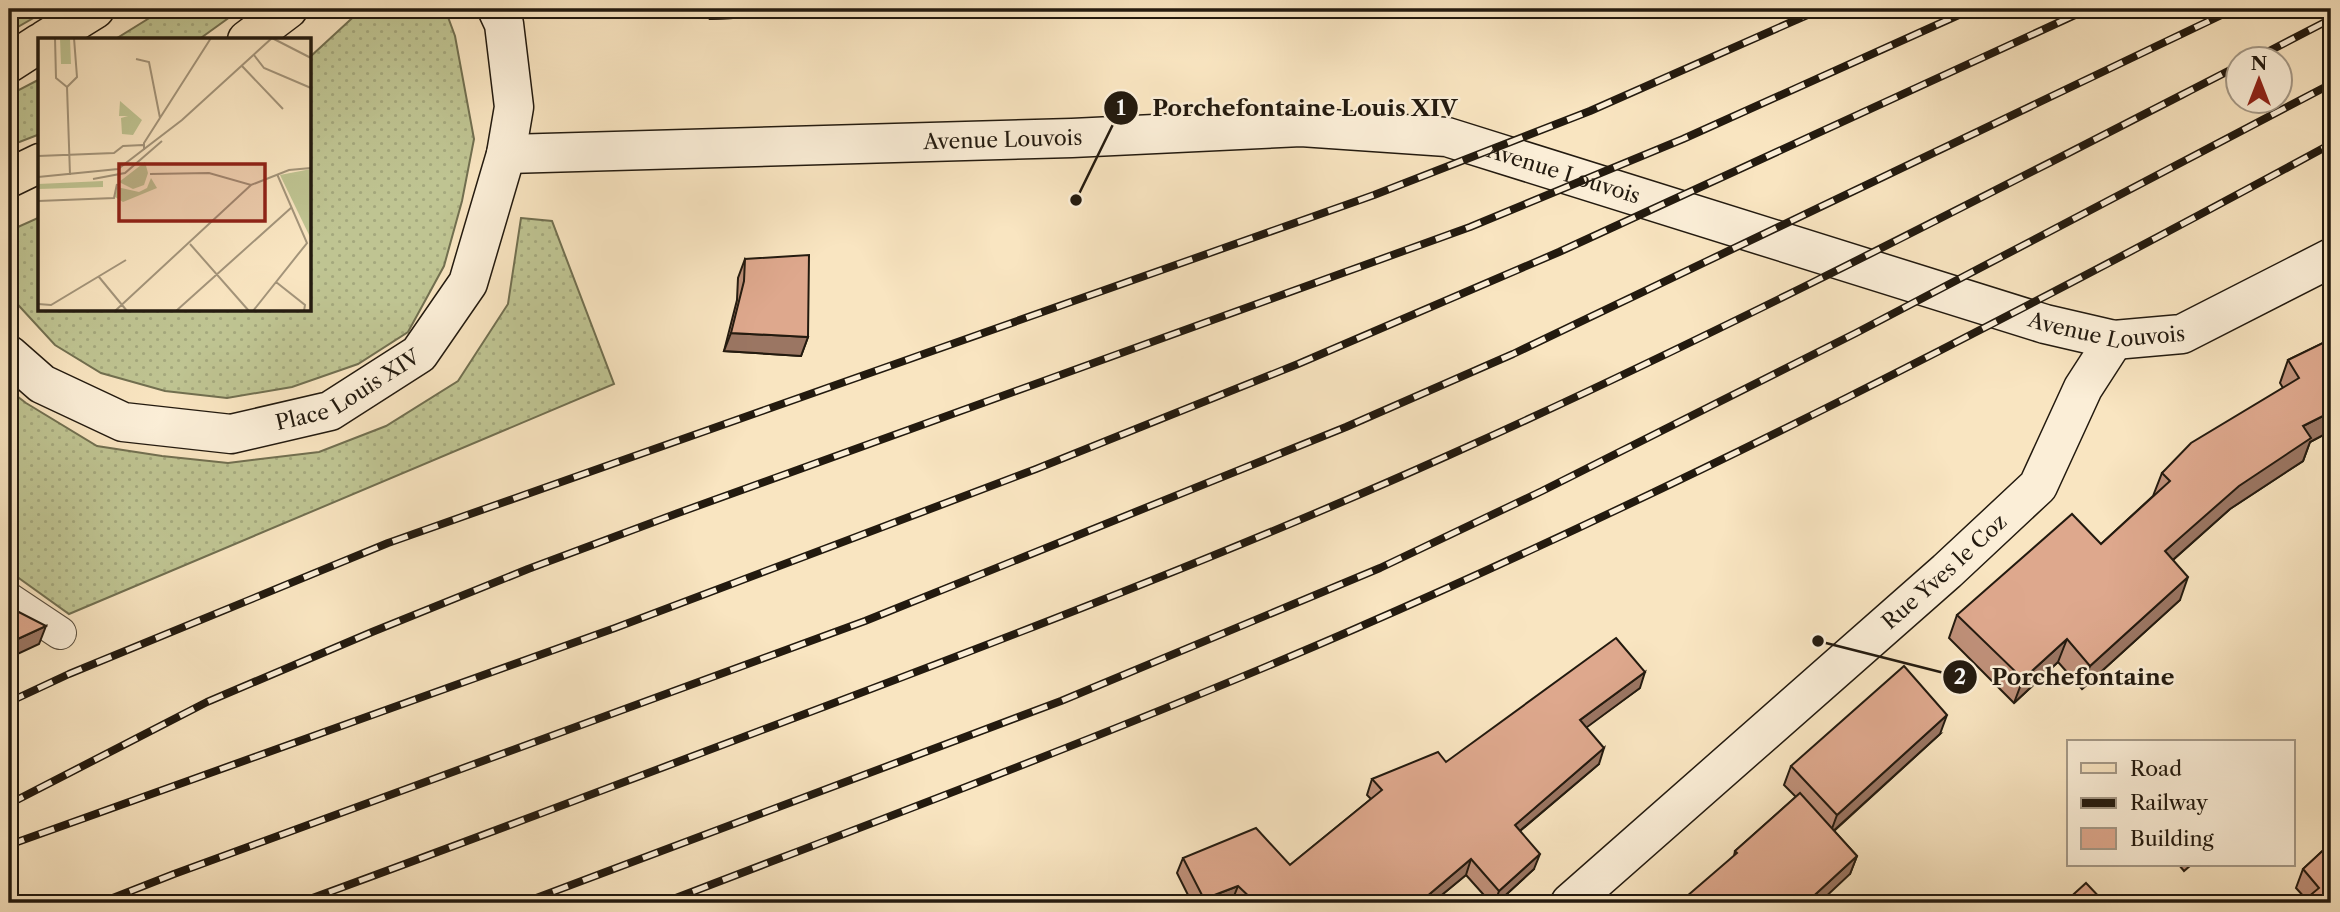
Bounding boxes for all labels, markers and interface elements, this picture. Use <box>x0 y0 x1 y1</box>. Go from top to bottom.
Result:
inset map <box>38 38 312 312</box>
north arrow <box>2224 46 2294 116</box>
text: N <box>2251 52 2267 75</box>
callout: Porchefontaine Louis XIV <box>1103 86 1472 130</box>
text: Porchefontaine Louis XIV <box>1152 94 1459 122</box>
text: 1 <box>1116 95 1126 120</box>
street label: Avenue Louvois <box>922 125 1083 154</box>
street label: Avenue Louvois <box>1483 137 1643 209</box>
street label: Avenue Louvois <box>2024 306 2186 353</box>
street label: Place Louis XIV <box>273 343 425 435</box>
street label: Rue Yves le Coz <box>1877 509 2012 634</box>
callout: Porchefontaine <box>1943 655 2189 699</box>
text: Porchefontaine <box>1992 663 2175 691</box>
text: 2 <box>1954 664 1966 689</box>
legend <box>2067 740 2294 866</box>
text: Road <box>2130 756 2182 781</box>
text: Railway <box>2130 790 2208 815</box>
text: Building <box>2130 826 2215 851</box>

